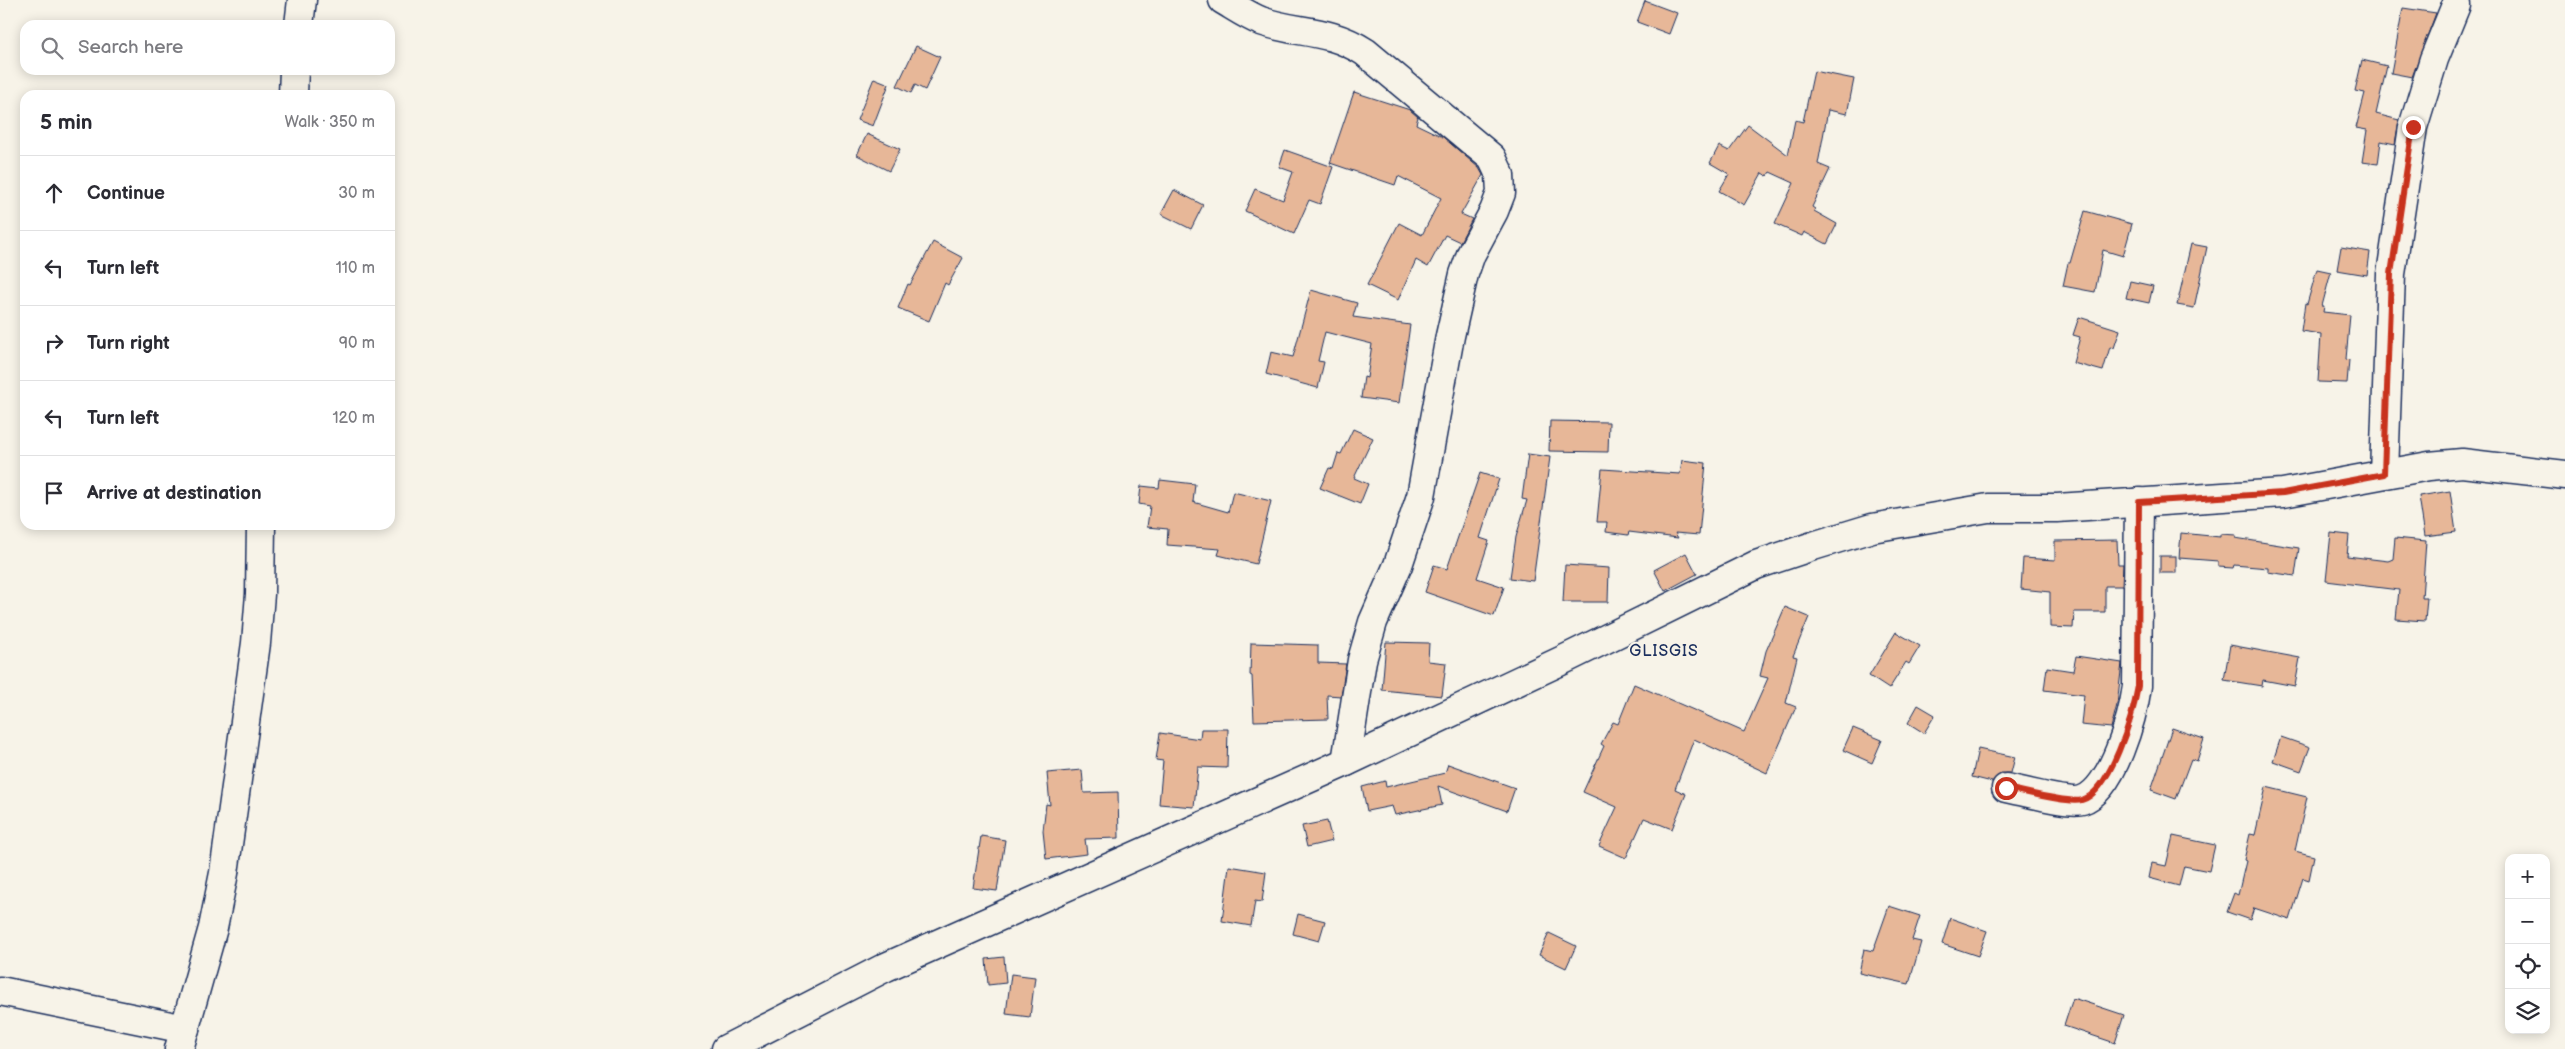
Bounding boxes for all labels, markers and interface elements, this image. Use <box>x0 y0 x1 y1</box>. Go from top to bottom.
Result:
search box <box>20 20 395 75</box>
icon: search <box>38 34 66 62</box>
text: Search here <box>78 36 183 59</box>
text: 5 min <box>40 110 93 135</box>
text: Walk · 350 m <box>284 113 375 132</box>
route end <box>2402 116 2425 139</box>
icon: ahead <box>40 179 68 207</box>
text: Continue <box>87 182 165 205</box>
text: 30 m <box>338 184 375 203</box>
icon: left <box>40 254 68 282</box>
text: Turn left <box>87 257 159 280</box>
text: 110 m <box>336 259 375 278</box>
icon: right <box>40 329 68 357</box>
text: Turn right <box>87 332 170 355</box>
text: 90 m <box>339 334 375 353</box>
icon: left <box>40 404 68 432</box>
text: Turn left <box>87 407 159 430</box>
text: 120 m <box>332 409 375 428</box>
icon: arrive <box>40 479 68 507</box>
text: Arrive at destination <box>87 482 262 505</box>
district label: GLISGIS <box>1629 642 1699 661</box>
route start <box>1995 777 2018 800</box>
map controls <box>2505 854 2550 1034</box>
button: + <box>2505 854 2550 899</box>
button: − <box>2505 899 2550 944</box>
button: locate <box>2505 944 2550 989</box>
button: layers <box>2505 989 2550 1034</box>

